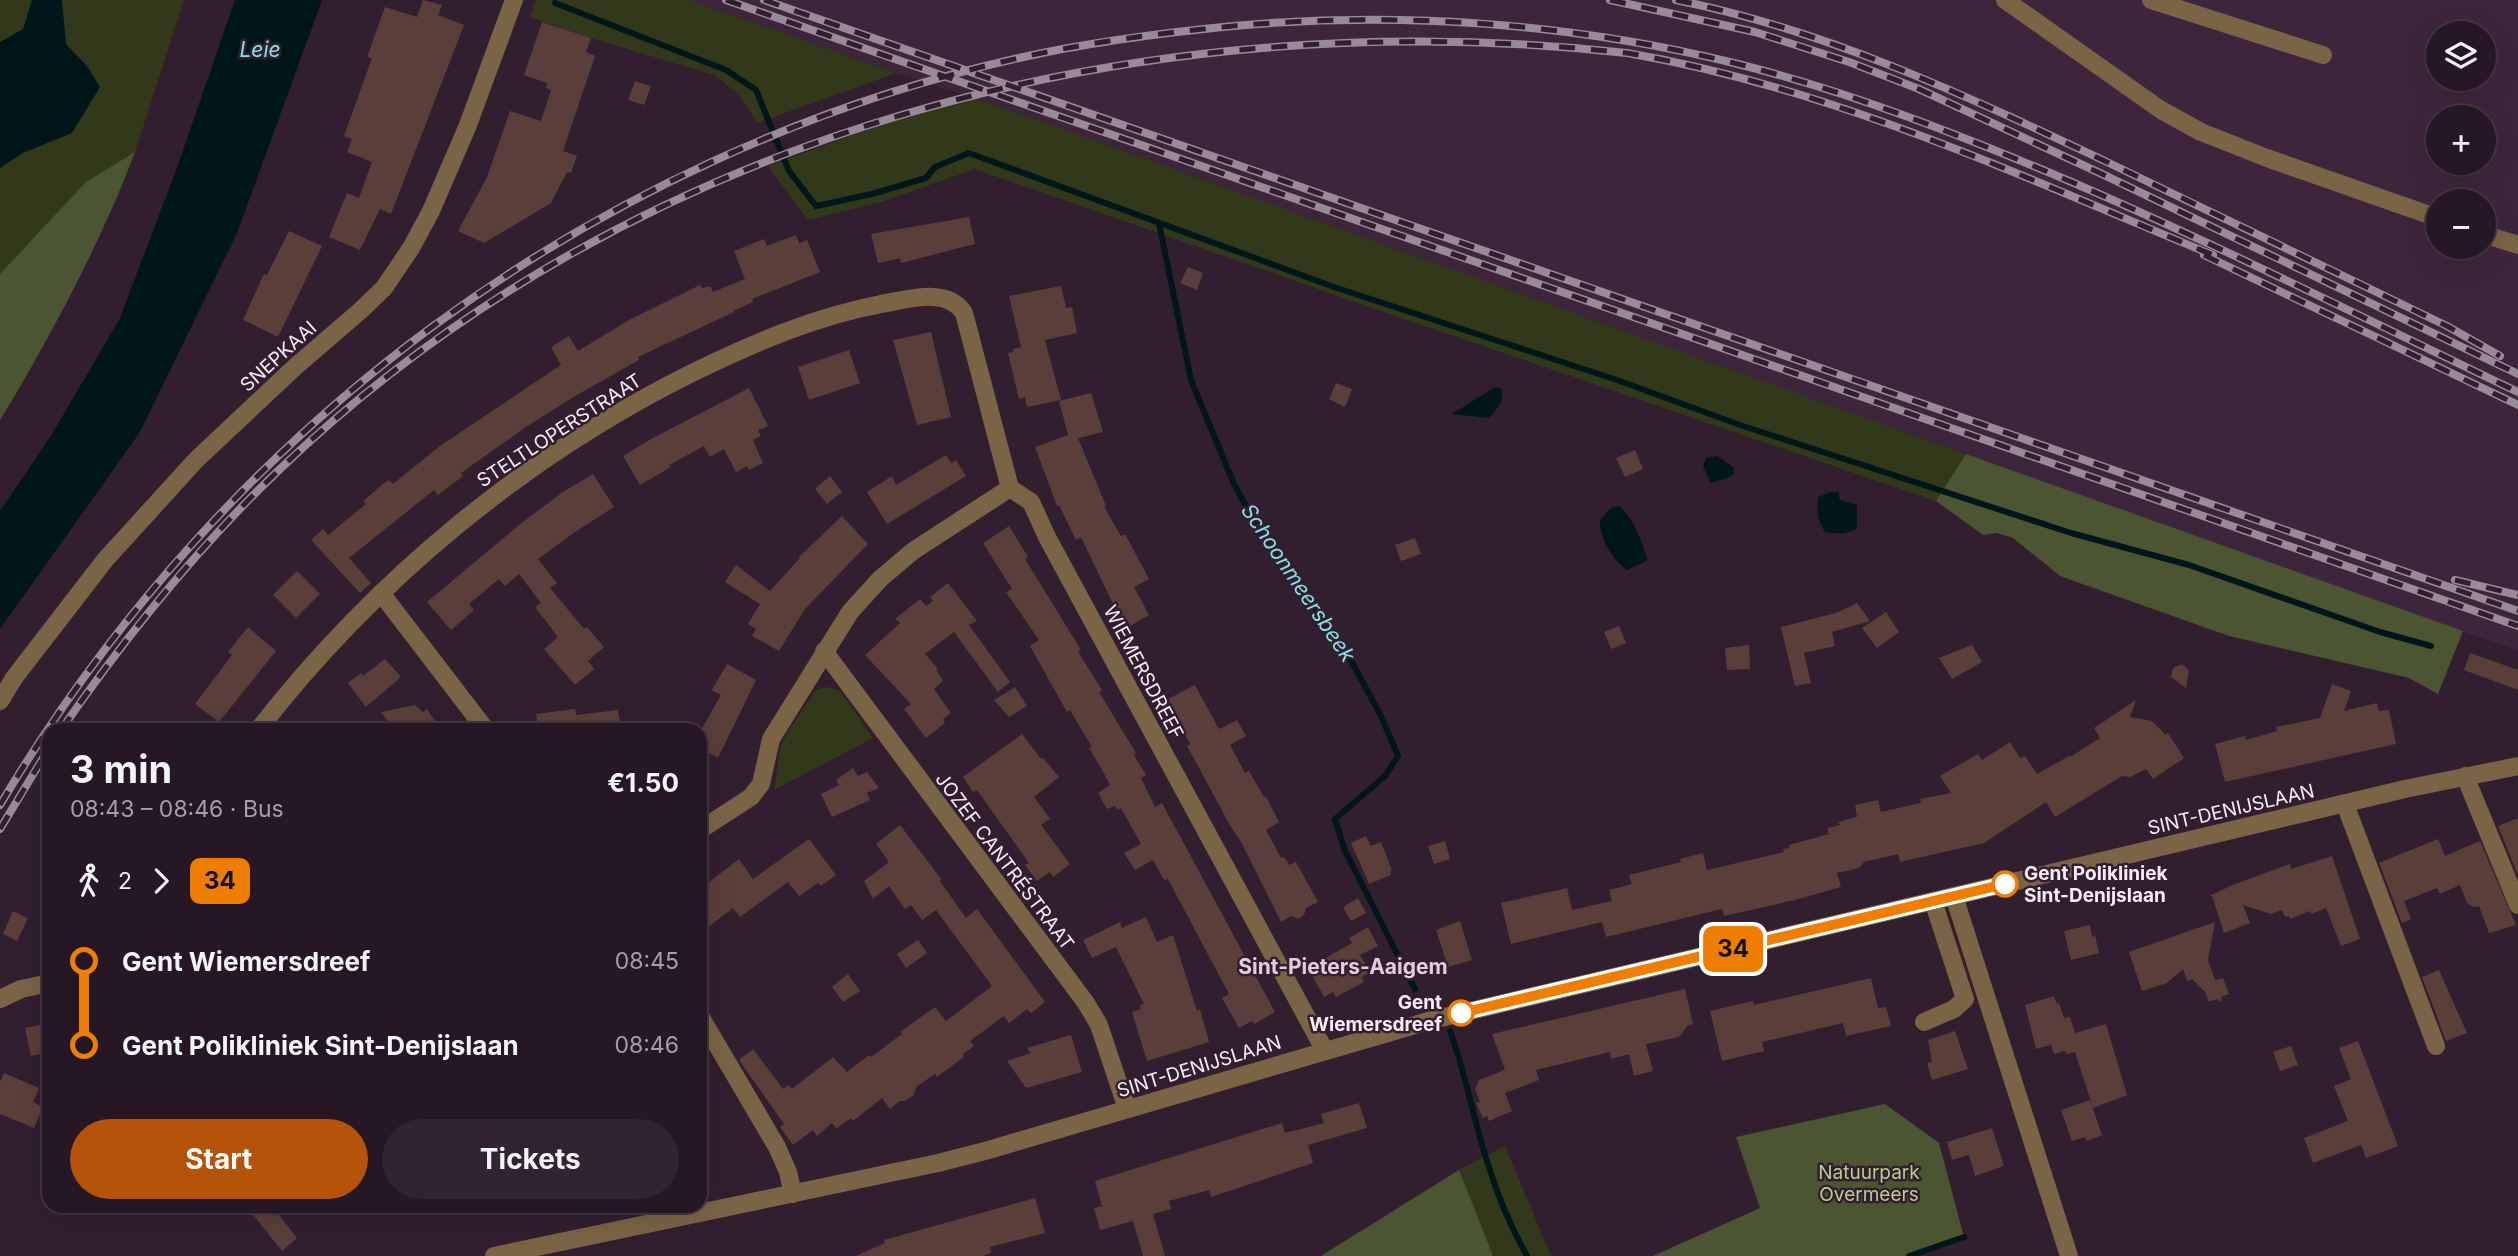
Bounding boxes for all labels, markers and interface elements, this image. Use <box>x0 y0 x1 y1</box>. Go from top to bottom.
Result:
map controls <box>2426 21 2496 259</box>
button: layers <box>2426 21 2496 91</box>
water label: Leie <box>239 37 281 62</box>
button: + <box>2426 105 2496 175</box>
button: − <box>2426 189 2496 259</box>
street label: SNEPKAAI <box>236 316 321 397</box>
street label: STELTLOPERSTRAAT <box>473 369 646 492</box>
water label: Schoonmeersbeek <box>1236 499 1361 667</box>
street label: WIEMERSDREEF <box>1099 601 1189 743</box>
text: 3 min <box>70 746 172 792</box>
text: €1.50 <box>607 767 679 798</box>
street label: JOZEF CANTRÉSTRAAT <box>930 768 1080 954</box>
street label: SINT-DENIJSLAAN <box>2146 779 2317 840</box>
text: 08:43 – 08:46 · Bus <box>70 795 284 823</box>
icon: walk <box>70 862 108 900</box>
icon: forward <box>142 862 180 900</box>
place label: Gent Polikliniek Sint-Denijslaan <box>2024 862 2168 907</box>
text: 34 <box>204 866 236 895</box>
text: 2 <box>118 867 132 895</box>
marker: Gent Polikliniek Sint-Denijslaan <box>1992 871 2018 897</box>
line badge: 34 <box>1702 926 1764 972</box>
text: 34 <box>1717 934 1749 963</box>
text: Gent Wiemersdreef <box>122 946 370 977</box>
text: 08:45 <box>615 947 679 975</box>
district label: Sint-Pieters-Aaigem <box>1238 954 1448 979</box>
place label: Gent Wiemersdreef <box>1309 991 1442 1036</box>
marker: Gent Wiemersdreef <box>1448 1000 1474 1026</box>
text: Gent Polikliniek Sint-Denijslaan <box>122 1030 519 1061</box>
text: 08:46 <box>615 1031 679 1059</box>
street label: SINT-DENIJSLAAN <box>1114 1031 1284 1102</box>
button: Start <box>70 1119 368 1199</box>
button: Tickets <box>382 1119 679 1199</box>
park label: Natuurpark Overmeers <box>1818 1161 1920 1206</box>

